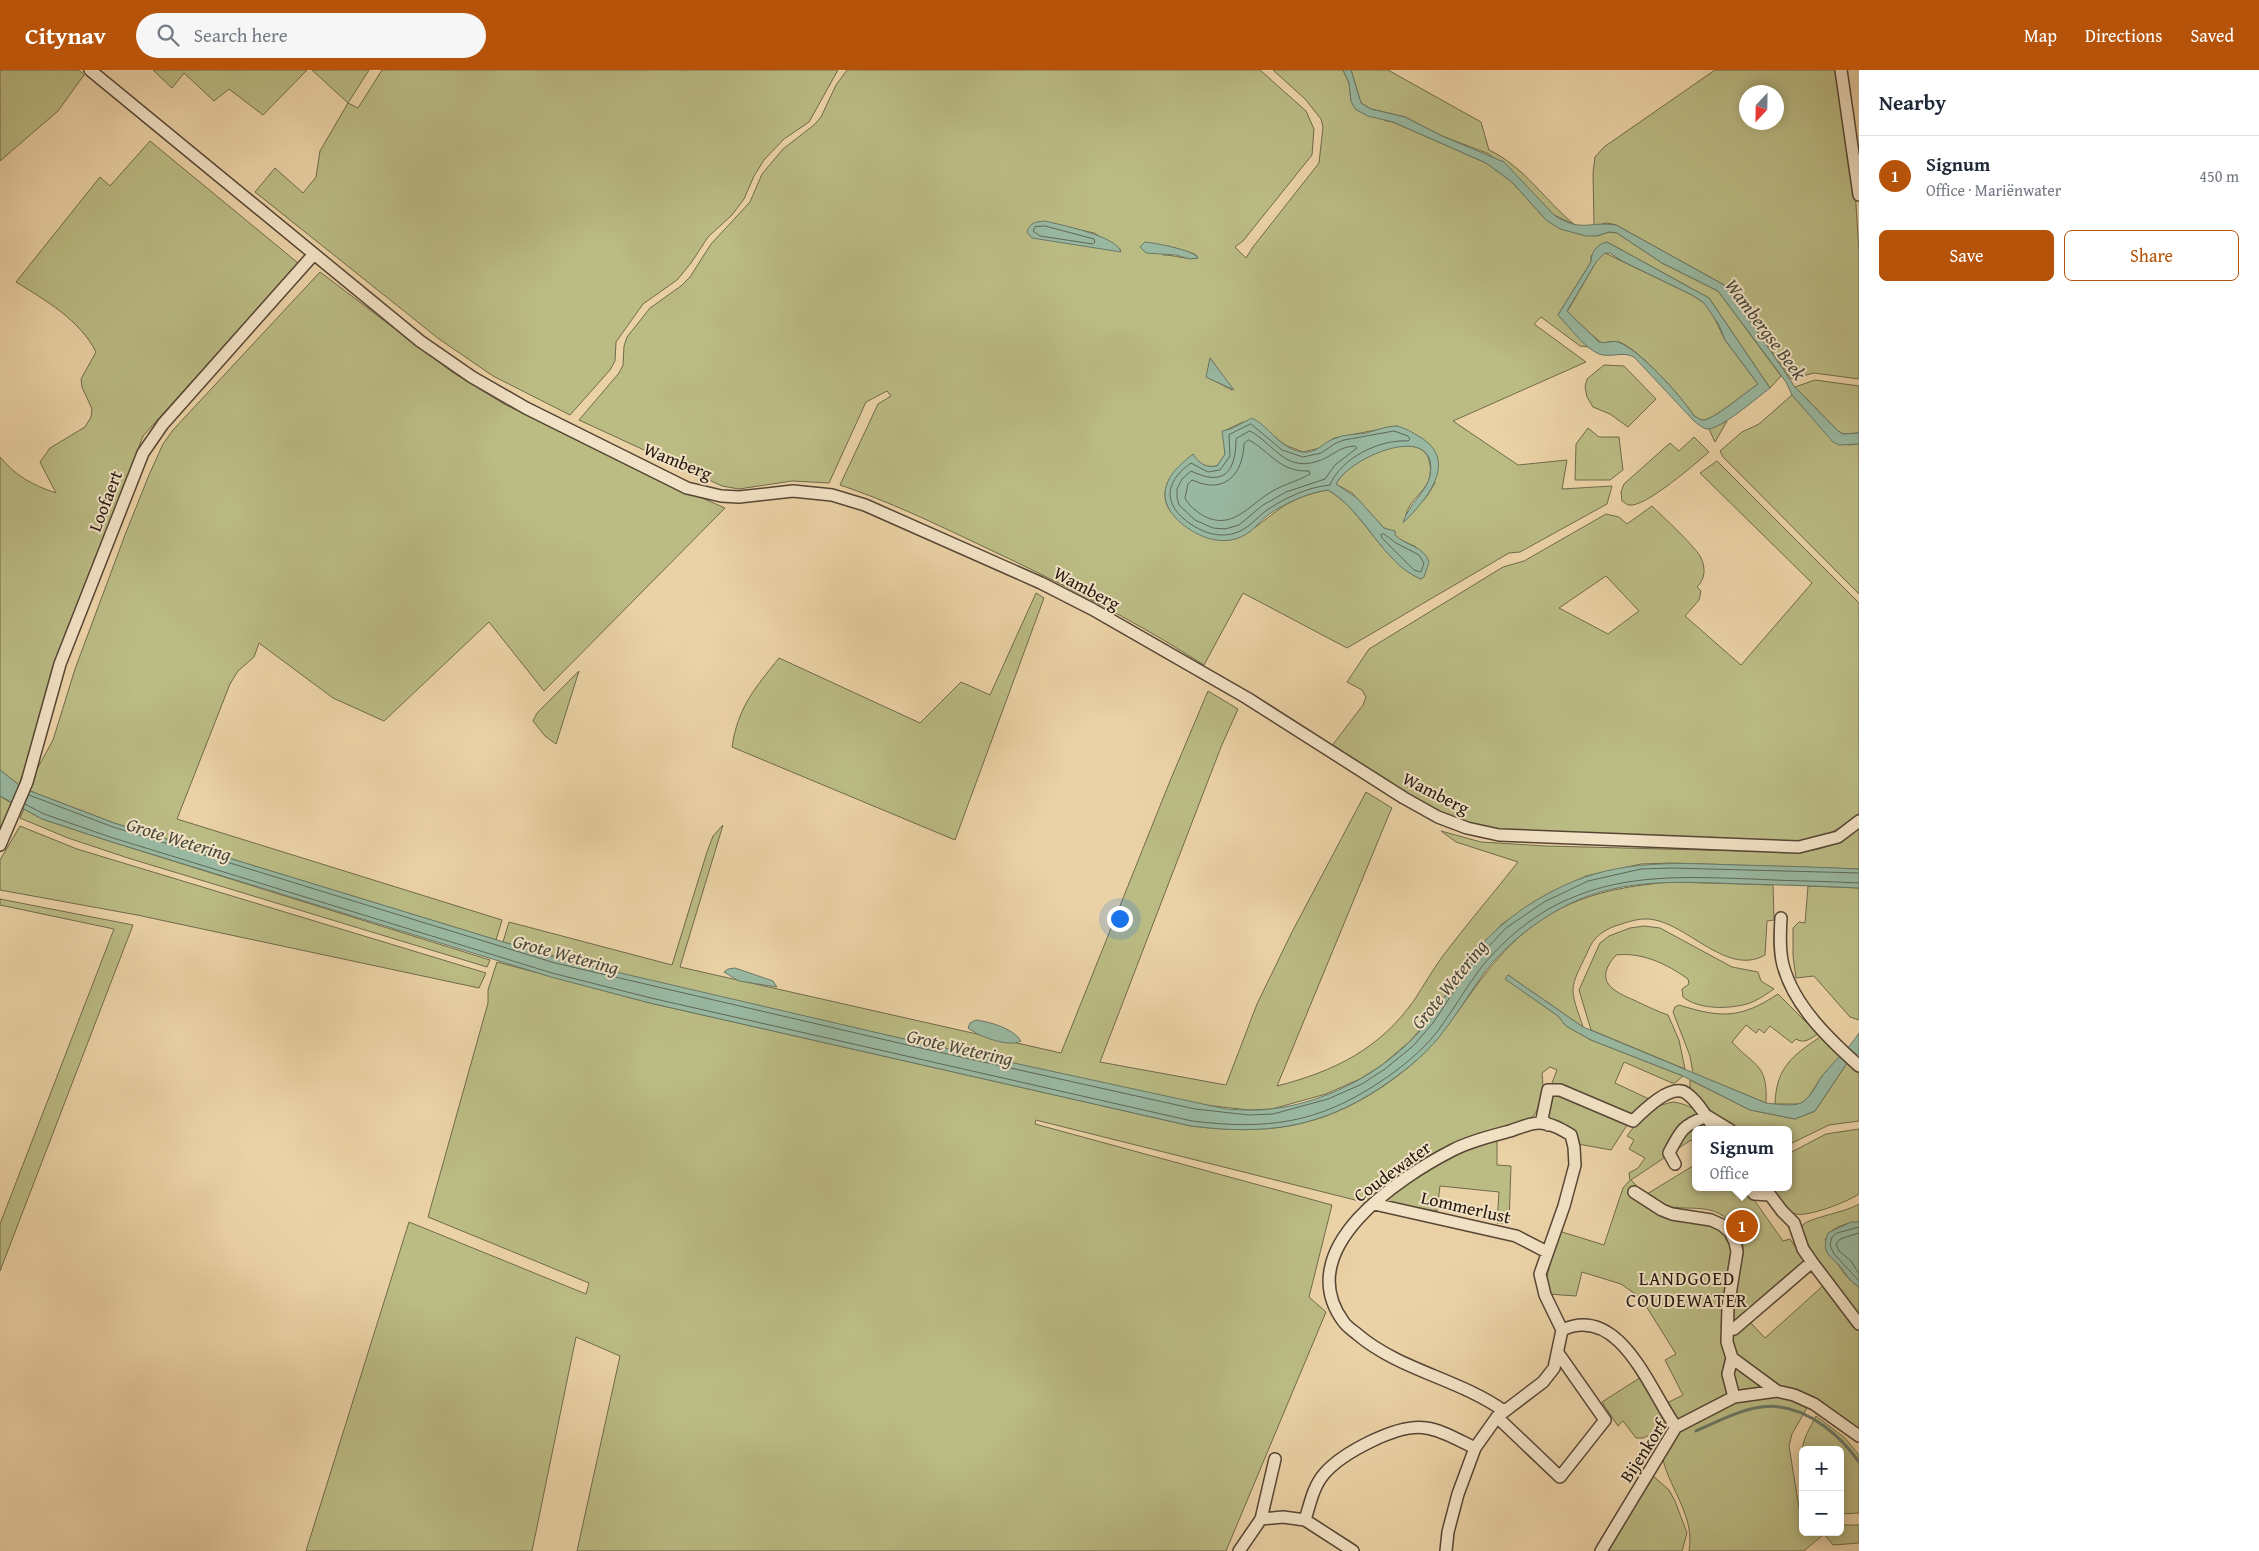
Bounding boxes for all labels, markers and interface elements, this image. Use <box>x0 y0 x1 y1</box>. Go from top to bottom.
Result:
search box <box>136 13 486 58</box>
text: Citynav <box>25 18 106 53</box>
icon: search <box>154 21 182 49</box>
text: Search here <box>194 21 288 49</box>
text: Map <box>2024 22 2057 49</box>
text: Directions <box>2085 22 2162 49</box>
text: Saved <box>2190 22 2234 49</box>
north arrow <box>1739 85 1784 130</box>
text: Nearby <box>1879 87 1946 118</box>
text: Signum <box>1926 150 1990 178</box>
text: 1 <box>1891 164 1899 188</box>
text: 450 m <box>2199 164 2239 188</box>
text: Office · Mariënwater <box>1926 178 2061 202</box>
button: Save <box>1879 230 2054 281</box>
button: Share <box>2064 230 2239 281</box>
water label: Wambergse Beek <box>1718 272 1814 386</box>
street label: Wamberg <box>640 435 716 487</box>
street label: Loofaert <box>81 466 129 536</box>
street label: Wamberg <box>1049 559 1125 617</box>
street label: Wamberg <box>1398 765 1474 821</box>
water label: Grote Wetering <box>123 810 235 868</box>
your location <box>1107 906 1133 932</box>
water label: Grote Wetering <box>510 926 622 982</box>
water label: Grote Wetering <box>1404 933 1494 1035</box>
water label: Grote Wetering <box>904 1021 1016 1073</box>
popup <box>1692 1126 1792 1191</box>
street label: Coudewater <box>1348 1133 1437 1208</box>
text: Signum <box>1710 1133 1774 1161</box>
text: Office <box>1710 1161 1749 1185</box>
street label: Lommerlust <box>1418 1184 1514 1231</box>
pin: 1 <box>1726 1207 1758 1245</box>
district label: LANDGOED COUDEWATER <box>1626 1264 1748 1314</box>
street label: Bijenkorf <box>1613 1413 1675 1488</box>
map controls <box>1799 1446 1844 1536</box>
button: + <box>1799 1446 1844 1491</box>
button: − <box>1799 1491 1844 1536</box>

